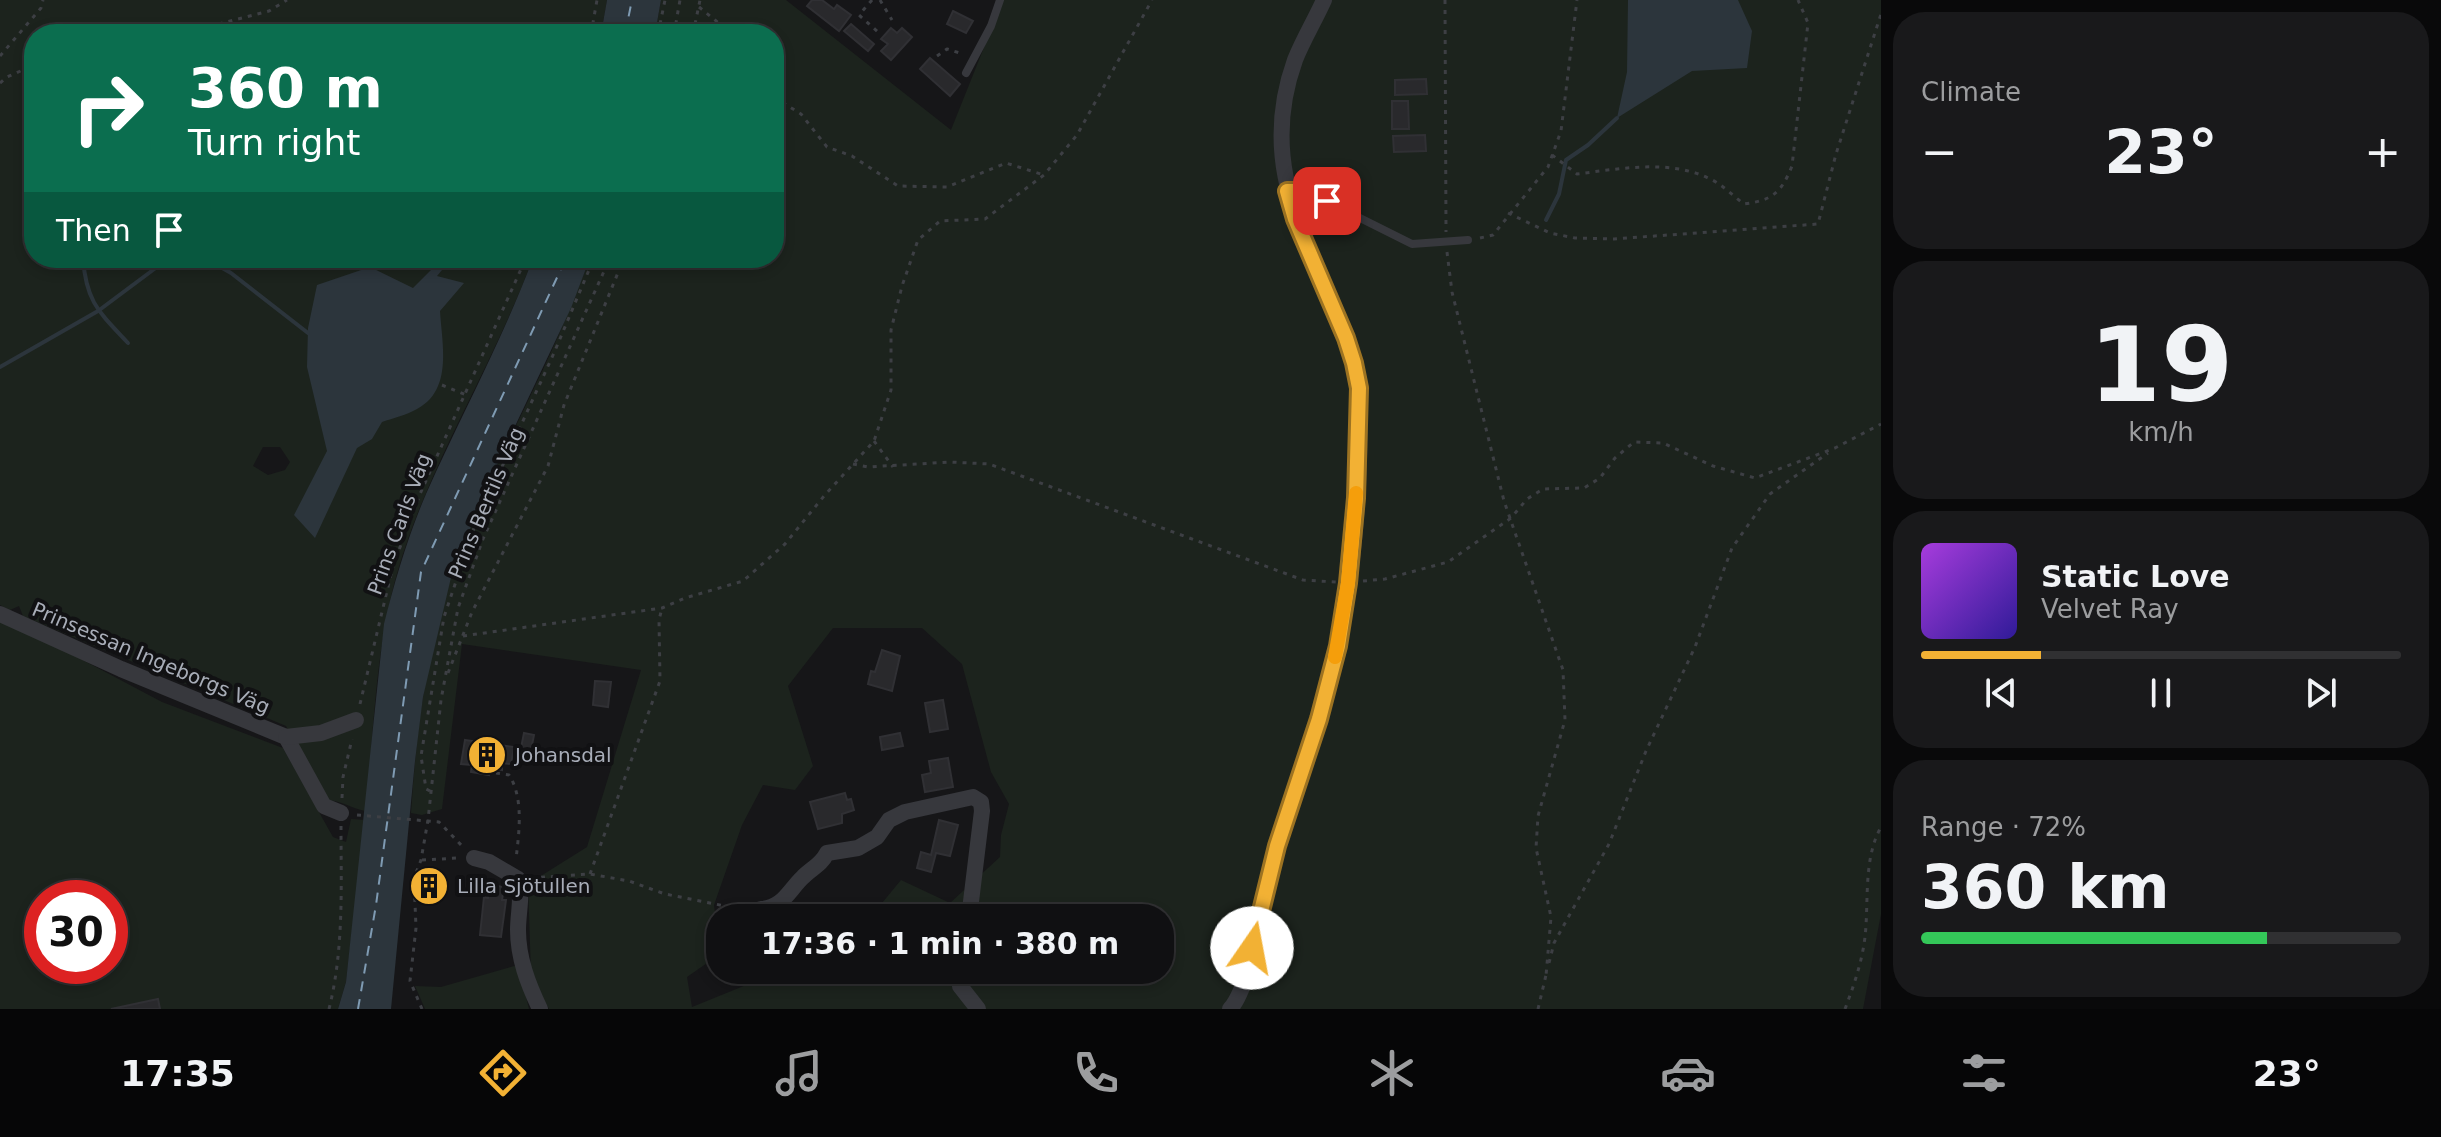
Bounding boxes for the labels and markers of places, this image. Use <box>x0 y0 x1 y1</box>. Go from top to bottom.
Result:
pin <box>1293 167 1361 235</box>
building icon: Johansdal <box>466 734 508 776</box>
place label: Johansdal <box>513 743 612 767</box>
building icon: Lilla Sjötullen <box>408 865 450 907</box>
place label: Lilla Sjötullen <box>457 874 591 898</box>

